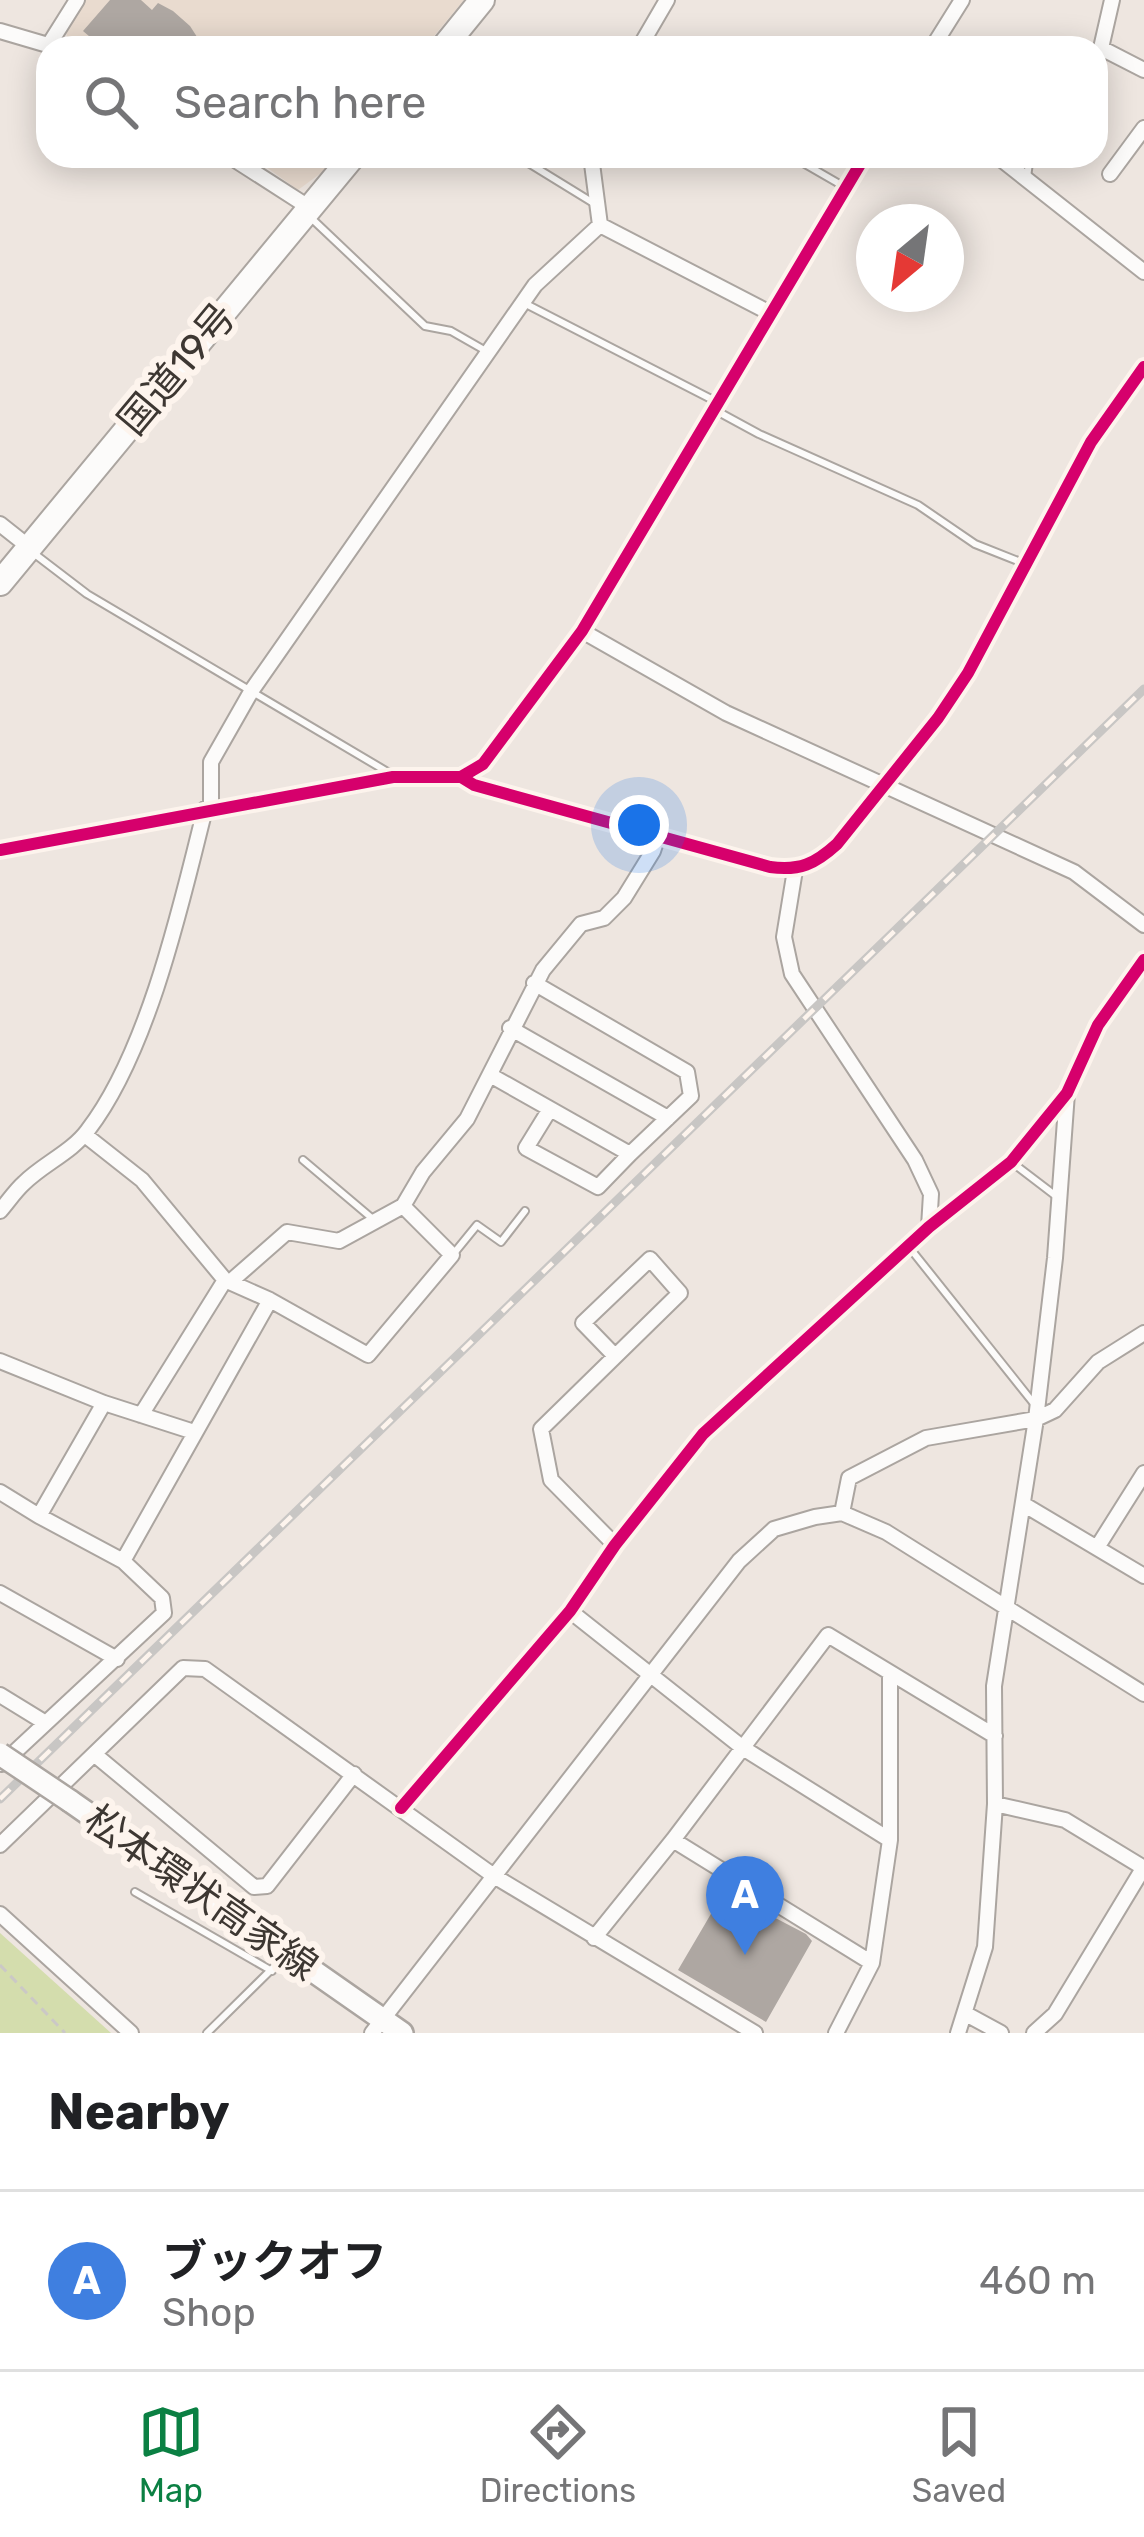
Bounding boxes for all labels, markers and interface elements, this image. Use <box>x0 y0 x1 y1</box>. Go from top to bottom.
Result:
search box <box>36 36 1108 168</box>
icon: search <box>78 69 144 135</box>
text: Search here <box>174 76 426 129</box>
north arrow <box>856 204 964 312</box>
street label: 国道19号 <box>109 294 245 444</box>
your location <box>609 795 669 855</box>
street label: 松本環状高家線 <box>76 1796 326 1990</box>
pin: A <box>706 1856 784 1955</box>
text: Nearby <box>48 2081 230 2142</box>
text: ブックオフ <box>162 2235 387 2288</box>
text: A <box>73 2258 101 2304</box>
text: 460 m <box>979 2258 1096 2304</box>
text: Shop <box>162 2290 256 2336</box>
tab: Map <box>138 2399 204 2510</box>
tab: Directions <box>480 2399 636 2510</box>
tab: Saved <box>912 2399 1006 2510</box>

